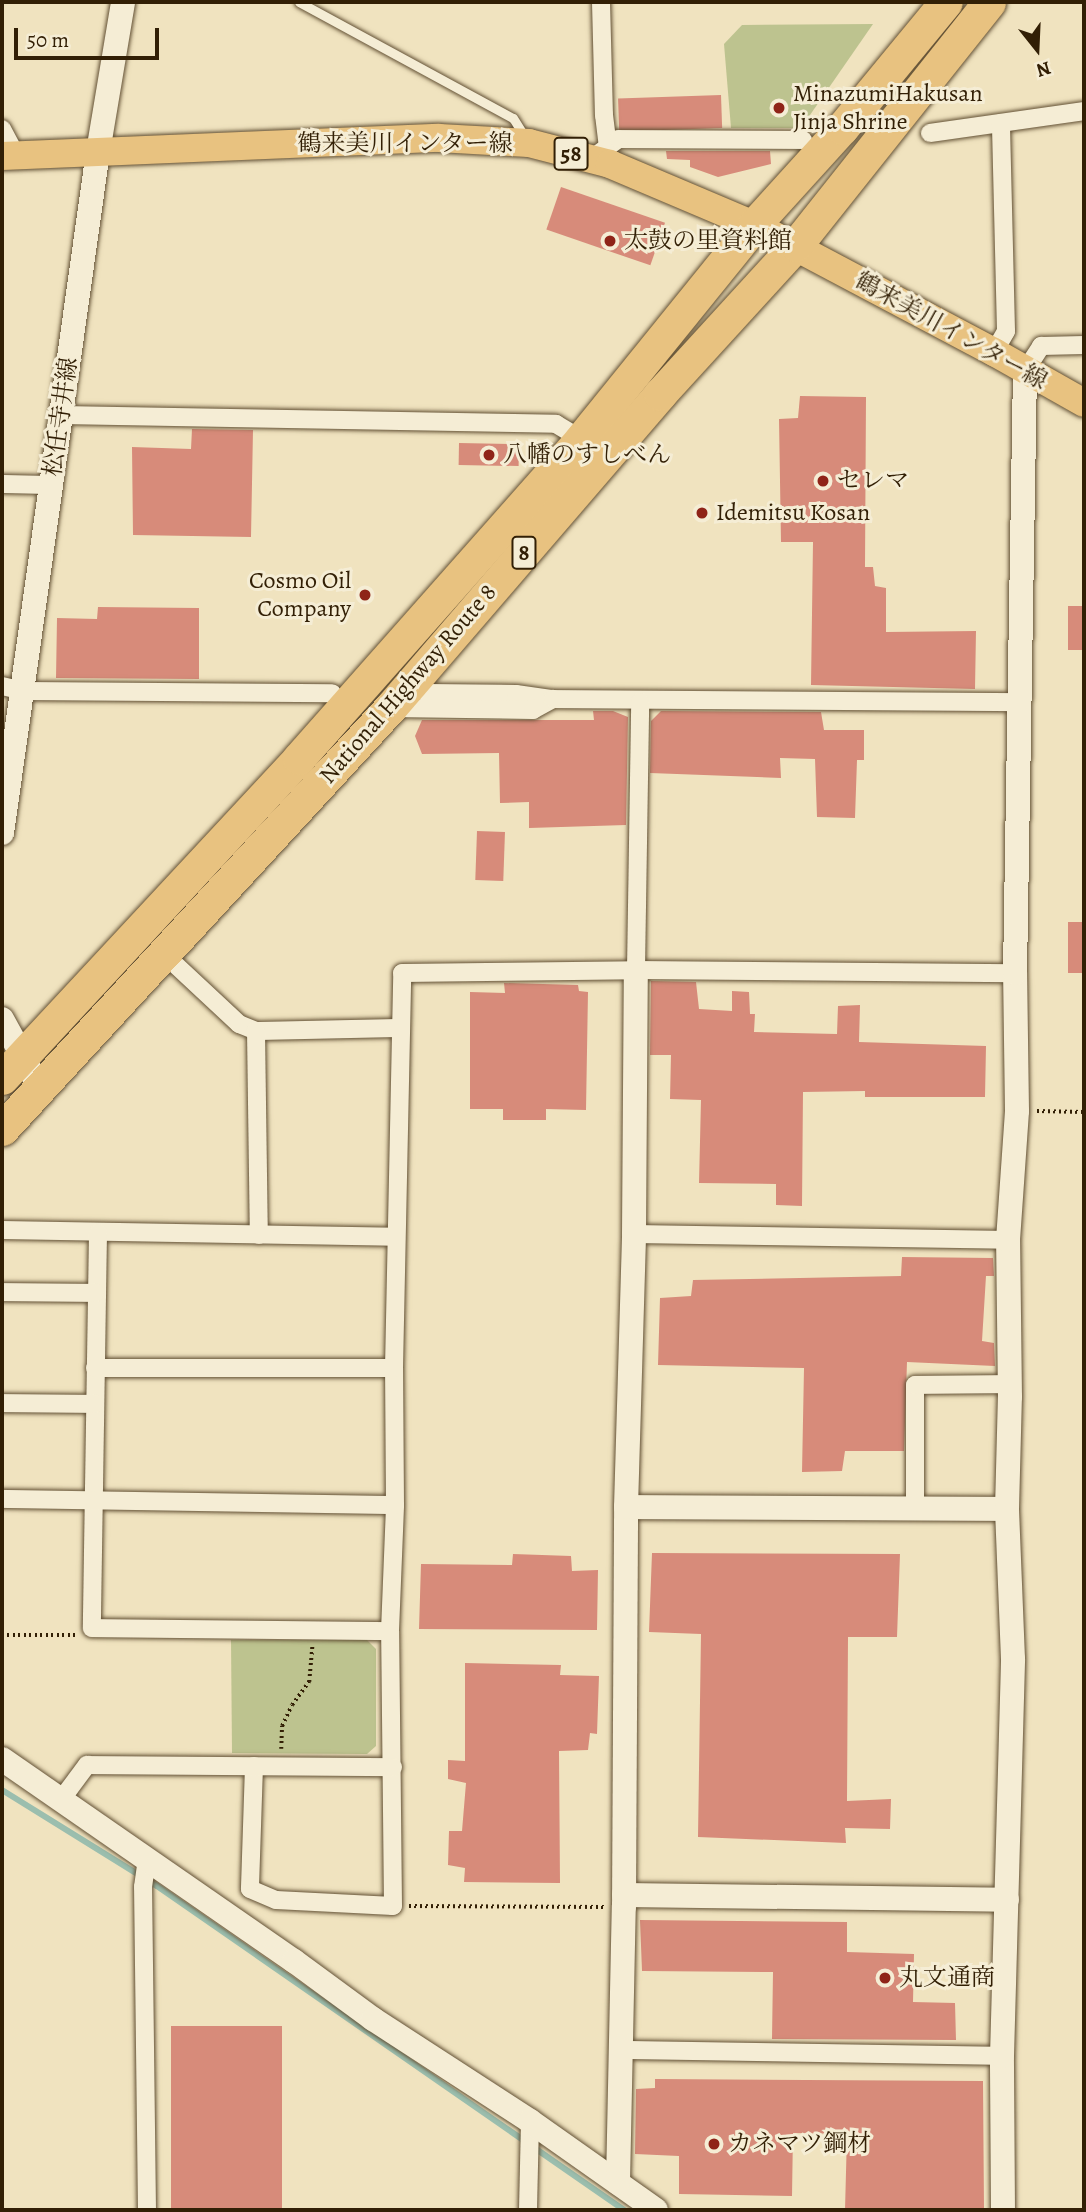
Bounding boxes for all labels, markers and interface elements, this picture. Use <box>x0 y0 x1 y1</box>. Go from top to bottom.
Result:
scale bar <box>18 14 163 58</box>
north arrow <box>1002 14 1072 84</box>
text: 50 m <box>27 26 69 54</box>
text: N <box>1033 54 1054 83</box>
place label: MinazumiHakusan Jinja Shrine <box>793 80 983 136</box>
marker: MinazumiHakusan Jinja Shrine <box>771 100 787 116</box>
street label: 鶴来美川インター線 <box>297 130 513 158</box>
road number: 58 <box>554 134 588 174</box>
place label: 太鼓の里資料館 <box>624 227 792 255</box>
marker: 太鼓の里資料館 <box>602 233 618 249</box>
street label: 鶴来美川インター線 <box>850 266 1052 396</box>
street label: 松任寺井線 <box>38 356 84 478</box>
place label: 八幡のすしべん <box>503 441 671 469</box>
marker: 八幡のすしべん <box>481 447 497 463</box>
place label: セレマ <box>837 467 909 495</box>
marker: セレマ <box>815 473 831 489</box>
place label: Idemitsu Kosan <box>716 499 870 527</box>
marker: Idemitsu Kosan <box>694 505 710 521</box>
road number: 8 <box>510 534 538 572</box>
place label: Cosmo Oil Company <box>249 567 351 623</box>
street label: National Highway Route 8 <box>313 578 503 790</box>
marker: Cosmo Oil Company <box>357 587 373 603</box>
place label: 丸文通商 <box>899 1964 995 1992</box>
marker: 丸文通商 <box>877 1970 893 1986</box>
place label: カネマツ鋼材 <box>728 2130 872 2158</box>
marker: カネマツ鋼材 <box>706 2136 722 2152</box>

